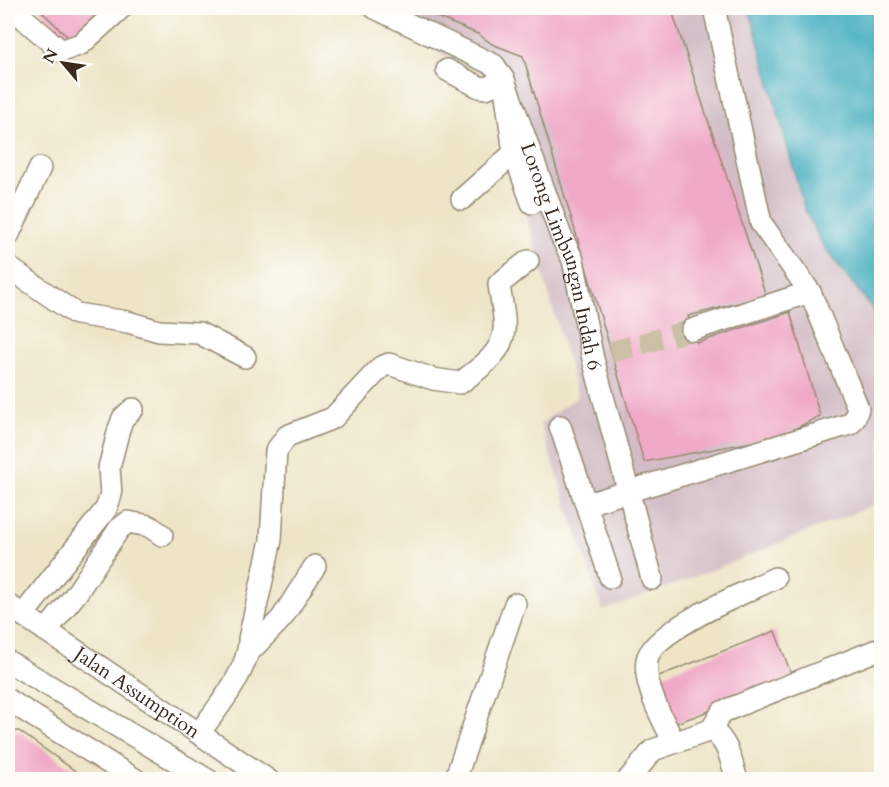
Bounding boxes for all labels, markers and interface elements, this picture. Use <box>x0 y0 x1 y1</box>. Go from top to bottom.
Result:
north arrow <box>33 33 93 93</box>
text: N <box>38 45 64 68</box>
street label: Lorong Limbungan Indah 6 <box>514 139 608 373</box>
street label: Jalan Assumption <box>66 639 206 745</box>

